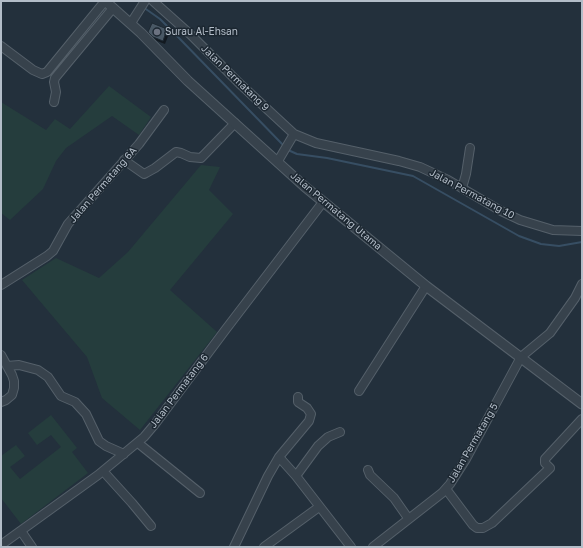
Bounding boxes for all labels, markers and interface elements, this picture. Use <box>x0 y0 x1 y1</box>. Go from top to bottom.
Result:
place label: Surau Al-Ehsan <box>165 26 238 38</box>
marker: Surau Al-Ehsan <box>152 27 162 37</box>
street label: Jalan Permatang 9 <box>199 43 271 113</box>
street label: Jalan Permatang 6A <box>67 145 139 225</box>
street label: Jalan Permatang 10 <box>427 166 517 222</box>
street label: Jalan Permatang Utama <box>288 169 384 253</box>
street label: Jalan Permatang 6 <box>147 352 211 430</box>
street label: Jalan Permatang 5 <box>445 401 501 485</box>

